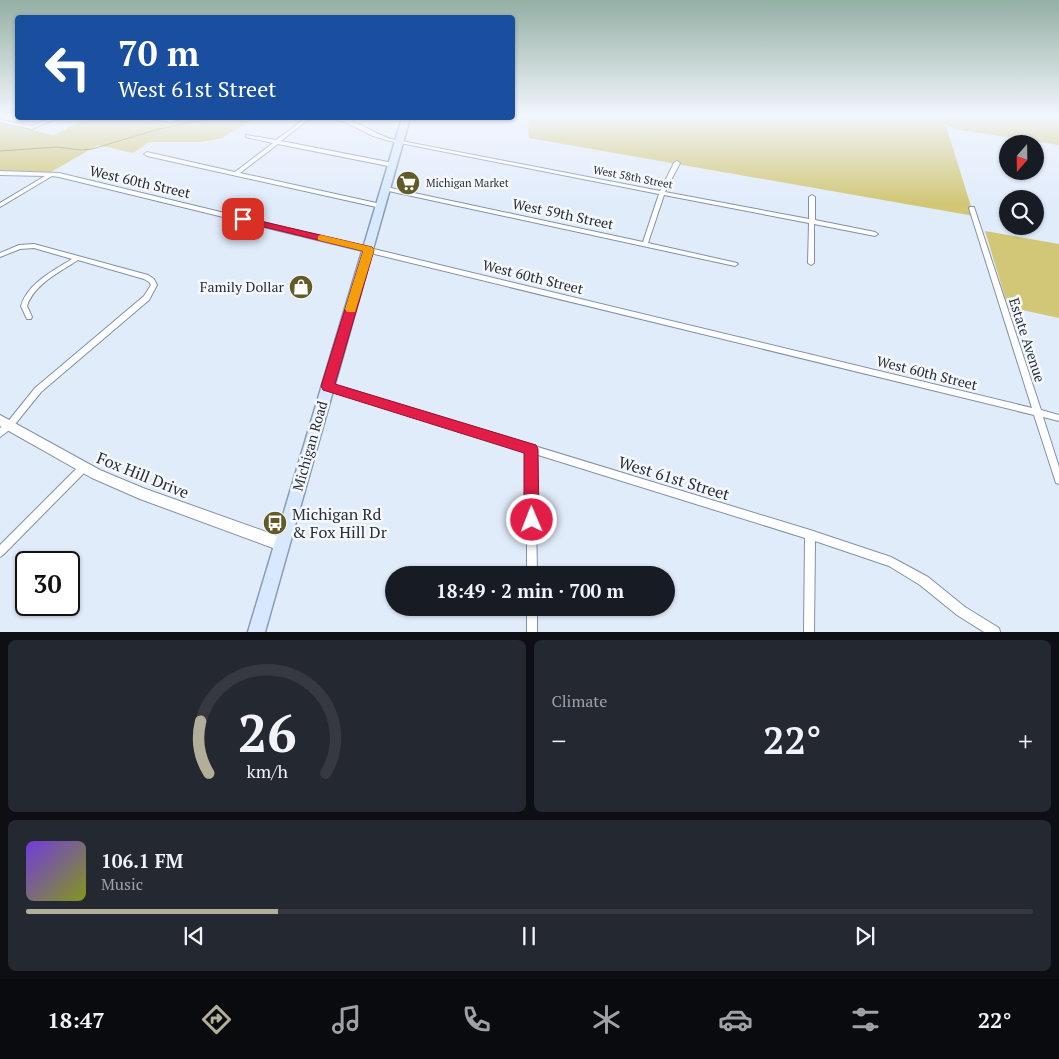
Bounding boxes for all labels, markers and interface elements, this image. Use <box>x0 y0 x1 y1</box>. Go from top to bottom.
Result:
text: 70 m <box>118 30 199 76</box>
icon: left <box>35 35 100 100</box>
text: West 61st Street <box>118 74 276 103</box>
north arrow <box>999 135 1044 180</box>
map controls <box>999 135 1044 235</box>
street label: West 60th Street <box>88 161 193 203</box>
street label: West 58th Street <box>592 162 674 192</box>
supermarket icon: Michigan Market <box>395 170 421 196</box>
place label: Michigan Market <box>426 176 509 190</box>
button: search <box>999 190 1044 235</box>
street label: West 59th Street <box>511 194 616 234</box>
pin <box>222 198 264 240</box>
icon: arrive <box>229 205 257 233</box>
street label: West 60th Street <box>481 255 586 298</box>
shop icon: Family Dollar <box>288 274 314 300</box>
place label: Family Dollar <box>200 277 285 296</box>
street label: Estate Avenue <box>1005 295 1050 384</box>
street label: West 60th Street <box>875 351 980 394</box>
street label: Michigan Road <box>288 398 331 493</box>
street label: Fox Hill Drive <box>94 447 192 503</box>
street label: West 61st Street <box>616 451 732 505</box>
position arrow <box>505 493 557 545</box>
place label: Michigan Rd & Fox Hill Dr <box>292 503 388 543</box>
bus stop icon: Michigan Rd & Fox Hill Dr <box>262 510 288 536</box>
speed limit sign: 30 <box>15 551 80 616</box>
text: 18:49 · 2 min · 700 m <box>436 578 624 603</box>
text: Climate <box>552 690 607 712</box>
text: 26 <box>237 698 296 767</box>
text: 22° <box>763 715 822 765</box>
text: − <box>552 722 566 759</box>
text: + <box>1018 722 1033 759</box>
text: km/h <box>246 759 288 783</box>
text: 106.1 FM <box>101 848 183 873</box>
text: Music <box>101 873 143 895</box>
icon: previous <box>180 922 208 950</box>
icon: pause <box>515 922 543 950</box>
icon: next <box>851 922 879 950</box>
icon: directions <box>199 1002 234 1037</box>
icon: music <box>329 1002 364 1037</box>
icon: phone <box>459 1002 494 1037</box>
icon: climate <box>589 1002 624 1037</box>
icon: car <box>718 1002 753 1037</box>
icon: filters <box>848 1002 883 1037</box>
text: 18:47 <box>47 1005 105 1034</box>
text: 22° <box>978 1005 1012 1034</box>

